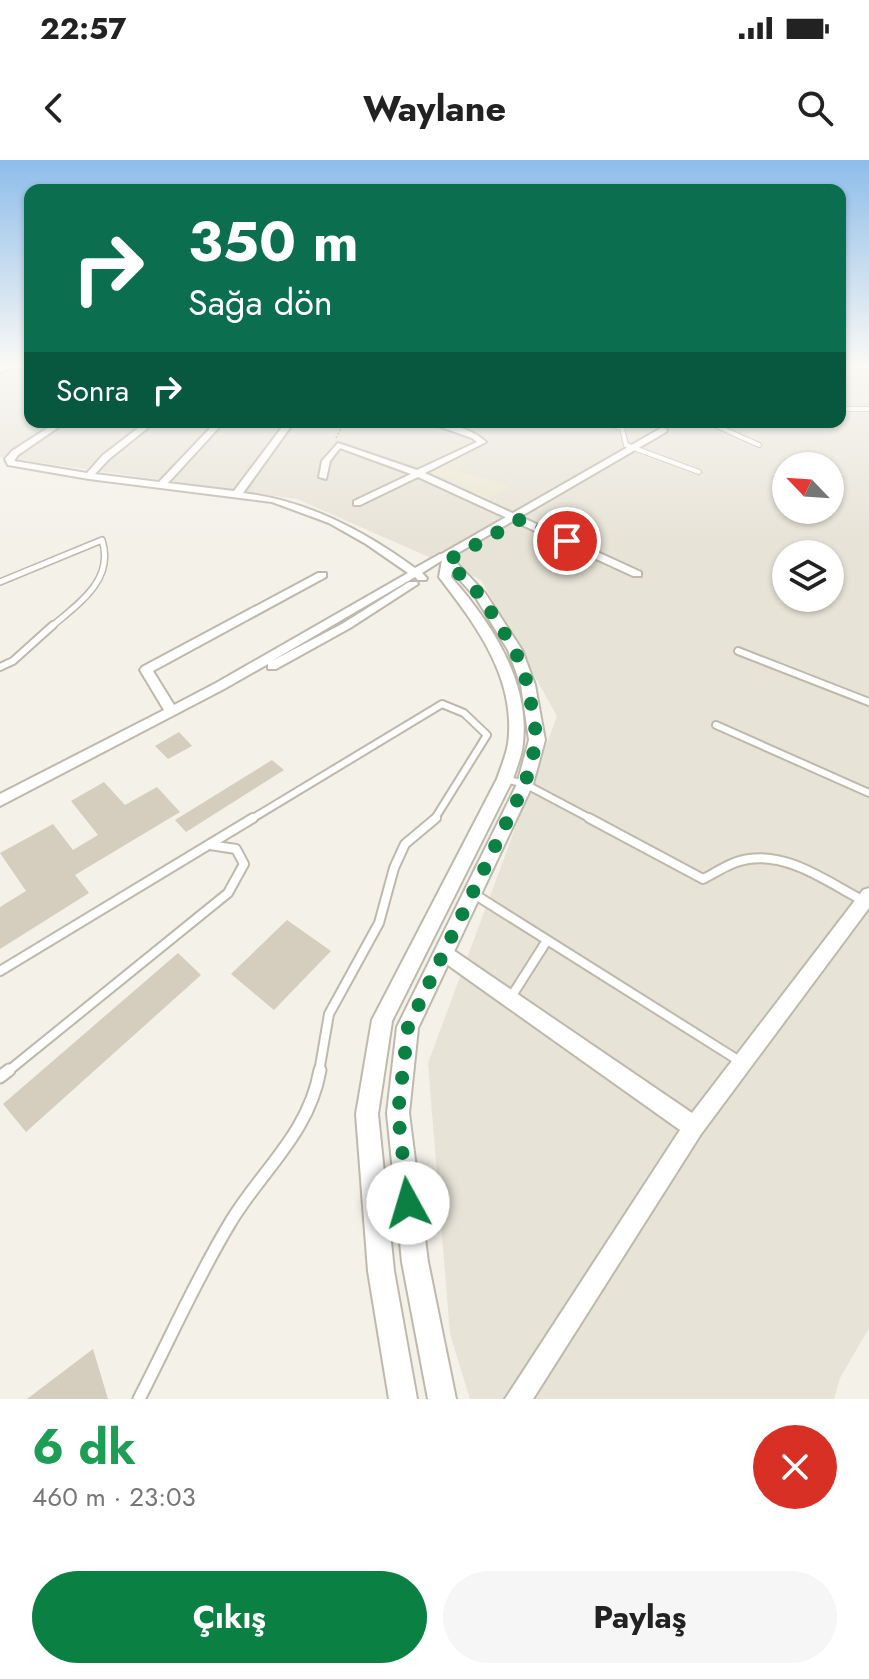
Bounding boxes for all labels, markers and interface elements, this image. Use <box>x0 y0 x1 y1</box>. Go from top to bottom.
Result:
text: 22:57 <box>40 7 126 50</box>
text: Waylane <box>363 82 506 134</box>
icon: back <box>32 86 76 130</box>
icon: search <box>793 86 837 130</box>
text: 350 m <box>188 201 359 282</box>
icon: right <box>56 216 160 320</box>
text: Sağa dön <box>188 276 333 328</box>
icon: right <box>145 368 189 412</box>
text: Sonra <box>56 369 129 412</box>
north arrow <box>772 452 844 524</box>
map controls <box>772 452 844 612</box>
pin <box>533 507 601 575</box>
icon: arrive <box>545 519 589 563</box>
button: layers <box>772 540 844 612</box>
position arrow <box>366 1161 450 1245</box>
text: 6 dk <box>32 1413 136 1482</box>
button: close <box>753 1425 837 1509</box>
text: 460 m · 23:03 <box>32 1478 196 1516</box>
button: Çıkış <box>32 1571 427 1663</box>
button: Paylaş <box>443 1571 837 1663</box>

